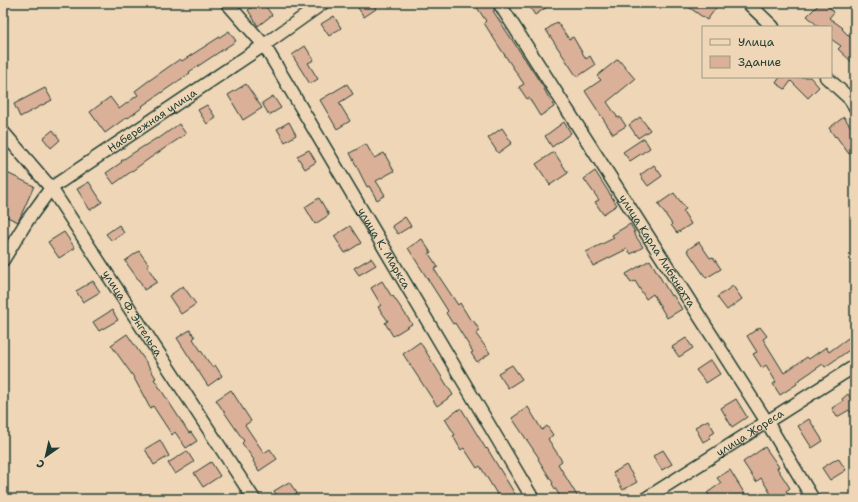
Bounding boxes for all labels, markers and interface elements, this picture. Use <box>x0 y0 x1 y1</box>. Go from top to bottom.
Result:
legend <box>702 26 832 78</box>
text: Улица <box>738 34 775 50</box>
text: Здание <box>738 54 782 70</box>
street label: Набережная улица <box>105 85 200 156</box>
street label: улица Карла Либкнехта <box>615 192 699 310</box>
street label: улица К. Маркса <box>354 205 414 292</box>
street label: улица Ф. Энгельса <box>99 267 166 359</box>
street label: улица Жореса <box>713 406 787 460</box>
north arrow <box>26 436 66 476</box>
text: С <box>33 456 48 472</box>

